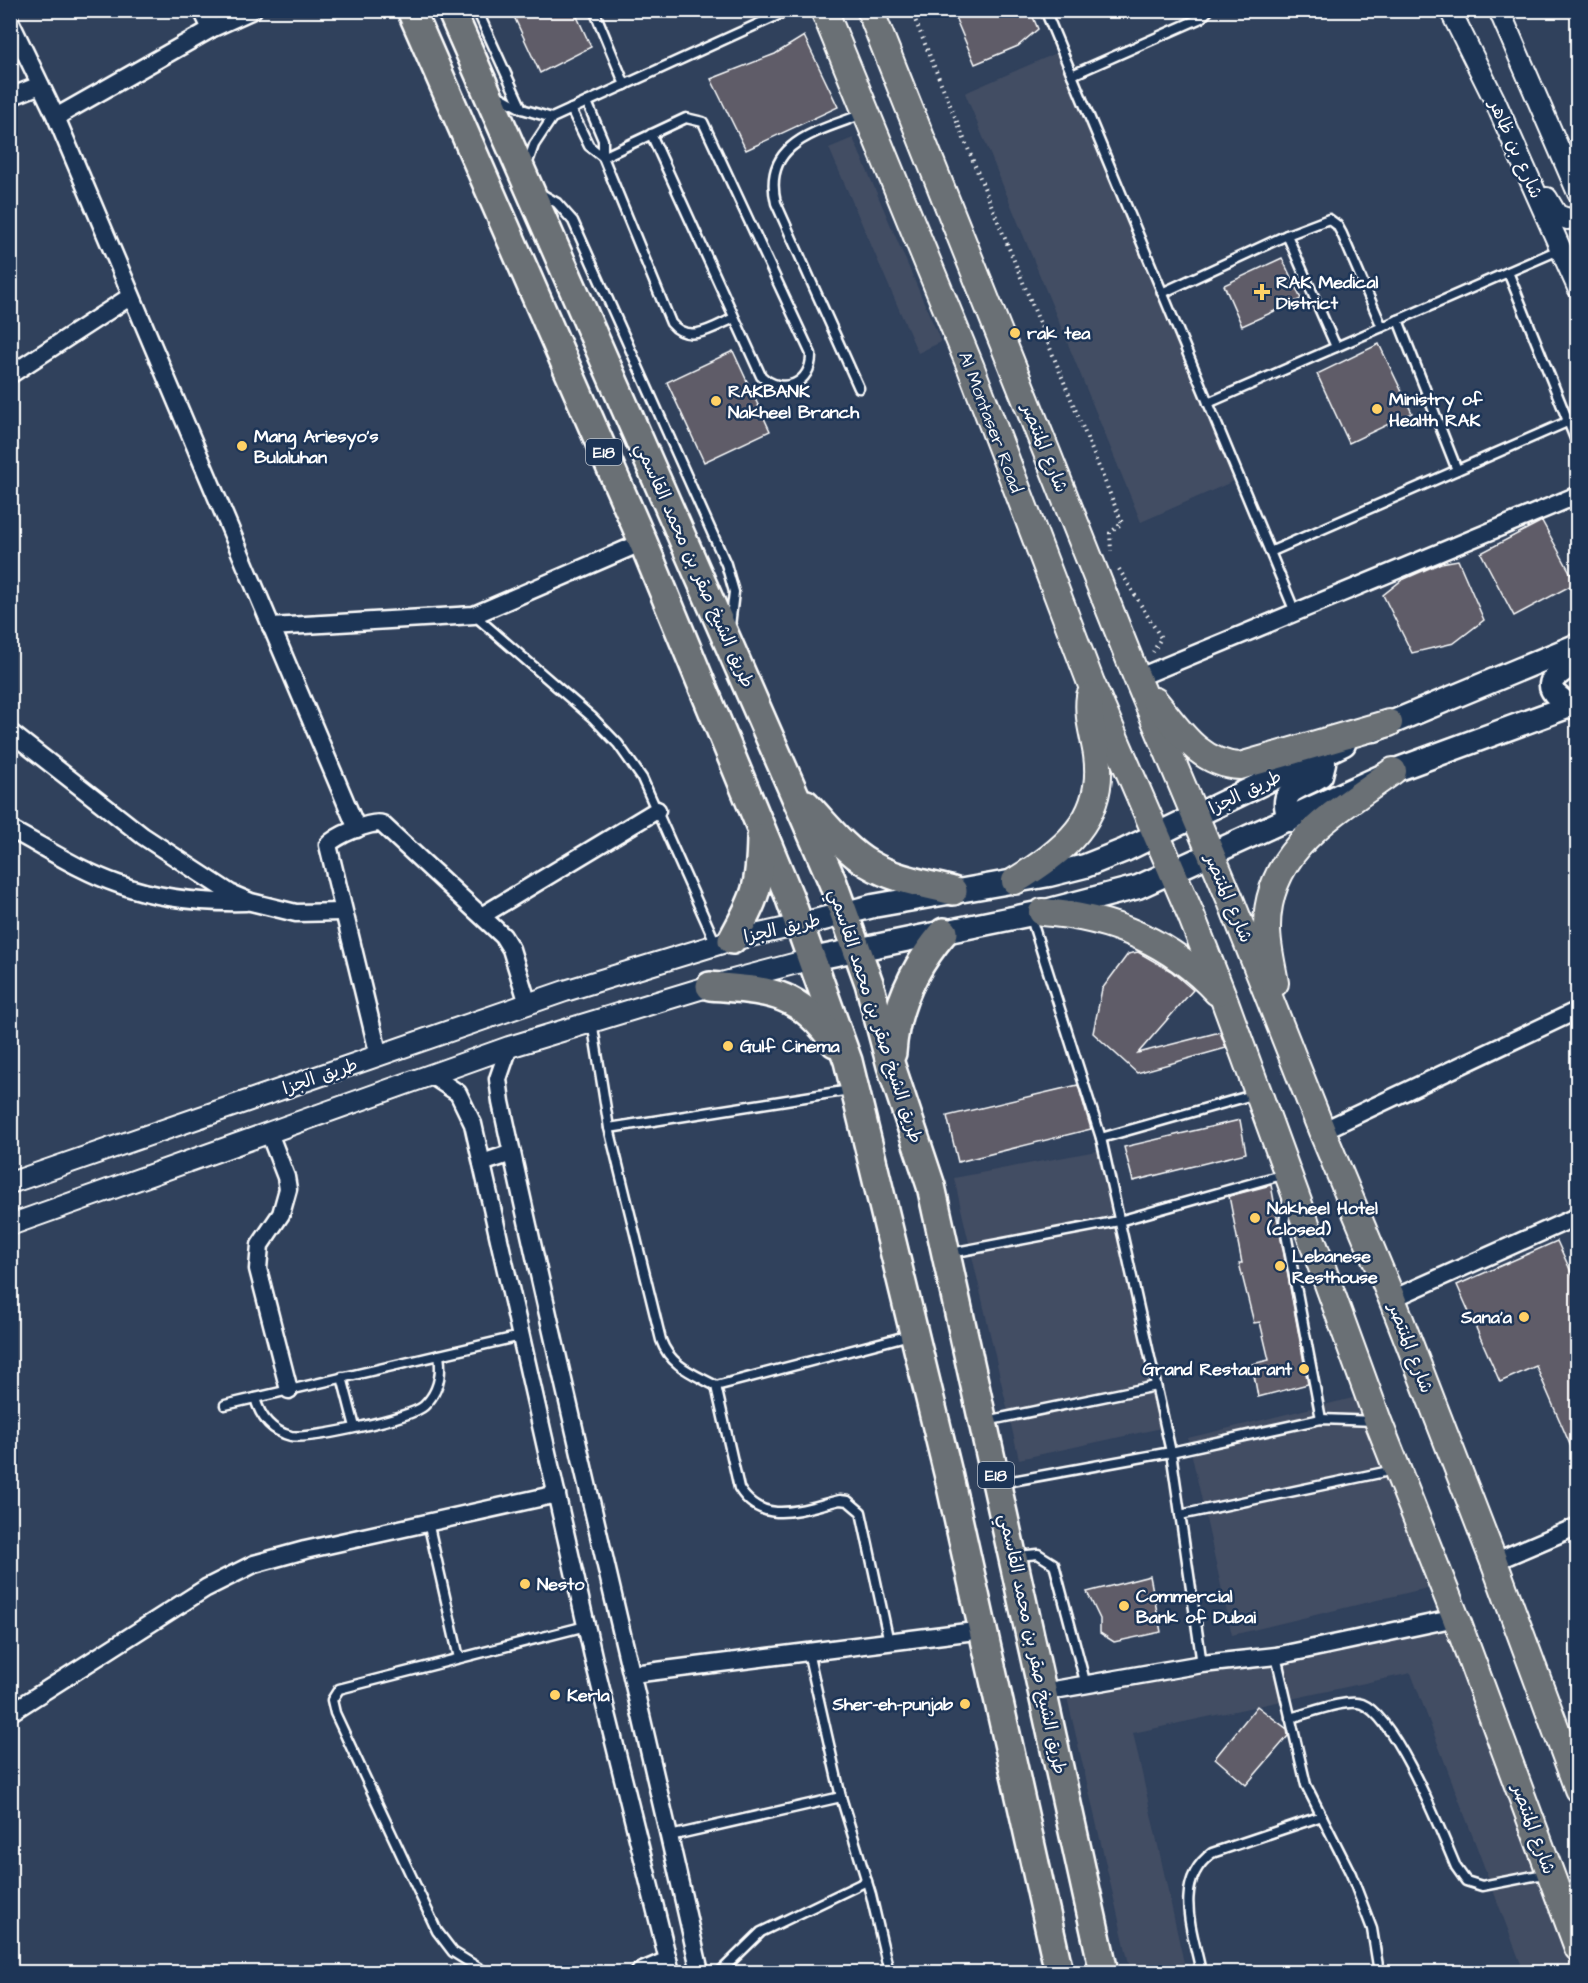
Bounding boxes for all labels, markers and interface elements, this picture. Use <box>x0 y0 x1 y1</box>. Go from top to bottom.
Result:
street label: شارع بن ظاهر <box>1482 94 1549 203</box>
place label: RAK Medical District <box>1276 270 1379 316</box>
marker: RAK Medical District <box>1253 283 1271 301</box>
place label: rak tea <box>1027 321 1091 346</box>
marker: rak tea <box>1008 326 1022 340</box>
street label: Al Montaser Road <box>952 348 1029 496</box>
place label: RAKBANK Nakheel Branch <box>728 379 860 425</box>
place label: Ministry of Health RAK <box>1389 387 1484 433</box>
marker: RAKBANK Nakheel Branch <box>709 394 723 408</box>
street label: شارع المنتصر <box>1015 398 1074 497</box>
marker: Ministry of Health RAK <box>1370 402 1384 416</box>
place label: Mang Ariesyo's Bulaluhan <box>254 424 378 470</box>
marker: Mang Ariesyo's Bulaluhan <box>235 439 249 453</box>
road number: E18 <box>586 439 622 465</box>
street label: طريق الشيخ صقر بن محمد القاسمي <box>626 439 760 693</box>
street label: طريق الجزا <box>1205 764 1286 821</box>
street label: شارع المنتصر <box>1198 848 1258 947</box>
street label: طريق الشيخ صقر بن محمد القاسمي <box>820 886 929 1147</box>
street label: طريق الجزا <box>741 908 823 949</box>
place label: Gulf Cinema <box>740 1034 841 1059</box>
marker: Gulf Cinema <box>721 1039 735 1053</box>
street label: طريق الجزا <box>279 1052 361 1101</box>
place label: Nakheel Hotel (closed) <box>1266 1196 1378 1242</box>
marker: Nakheel Hotel (closed) <box>1248 1211 1262 1225</box>
place label: Lebanese Resthouse <box>1292 1244 1378 1290</box>
marker: Lebanese Resthouse <box>1273 1259 1287 1273</box>
street label: شارع المنتصر <box>1381 1298 1439 1397</box>
place label: Sana'a <box>1460 1305 1513 1330</box>
marker: Sana'a <box>1517 1310 1531 1324</box>
place label: Grand Restaurant <box>1142 1357 1293 1382</box>
marker: Grand Restaurant <box>1297 1362 1311 1376</box>
road number: E18 <box>978 1462 1014 1488</box>
street label: طريق الشيخ صقر بن محمد القاسمي <box>990 1511 1072 1777</box>
place label: Nesto <box>537 1572 585 1597</box>
marker: Nesto <box>518 1577 532 1591</box>
place label: Commercial Bank of Dubai <box>1136 1584 1256 1630</box>
marker: Commercial Bank of Dubai <box>1117 1599 1131 1613</box>
place label: Kerla <box>567 1683 610 1708</box>
marker: Kerla <box>548 1688 562 1702</box>
place label: Sher-eh-punjab <box>831 1692 954 1717</box>
marker: Sher-eh-punjab <box>958 1697 972 1711</box>
street label: شارع المنتصر <box>1505 1779 1561 1878</box>

